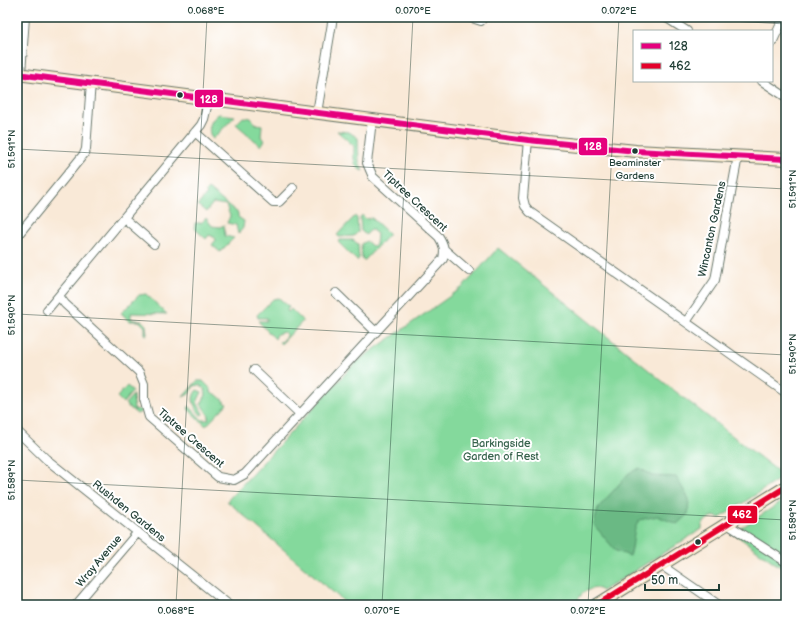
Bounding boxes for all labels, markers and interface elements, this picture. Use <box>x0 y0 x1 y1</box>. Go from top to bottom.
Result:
text: 0.068°E <box>188 5 225 17</box>
text: 0.070°E <box>395 5 431 17</box>
text: 0.072°E <box>601 5 637 17</box>
legend <box>633 30 773 82</box>
text: 128 <box>669 39 688 54</box>
text: 462 <box>669 59 691 74</box>
line badge: 128 <box>194 89 224 108</box>
unlabelled marker <box>175 90 185 100</box>
text: 128 <box>200 93 218 106</box>
text: 51.591°N <box>6 129 18 169</box>
line badge: 128 <box>578 137 608 156</box>
text: 128 <box>584 140 602 153</box>
marker: Beaminster Gardens <box>630 146 640 156</box>
place label: Beaminster Gardens <box>609 157 661 182</box>
street label: Tiptree Crescent <box>380 168 450 235</box>
text: 51.591°N <box>787 169 799 209</box>
street label: Wincanton Gardens <box>695 179 729 278</box>
text: 51.590°N <box>6 294 18 336</box>
text: 51.590°N <box>787 333 799 375</box>
street label: Tiptree Crescent <box>155 406 227 471</box>
park label: Barkingside Garden of Rest <box>463 437 540 463</box>
text: 51.589°N <box>6 459 18 501</box>
street label: Rushden Gardens <box>90 478 169 545</box>
text: 51.589°N <box>787 499 799 541</box>
line badge: 462 <box>727 505 758 524</box>
text: 462 <box>732 508 752 521</box>
street label: Wray Avenue <box>73 532 125 590</box>
unlabelled marker <box>693 537 703 547</box>
scale bar <box>645 566 719 592</box>
text: 50 m <box>651 573 678 588</box>
text: 0.068°E <box>158 605 195 617</box>
text: 0.070°E <box>364 605 400 617</box>
text: 0.072°E <box>570 605 606 617</box>

